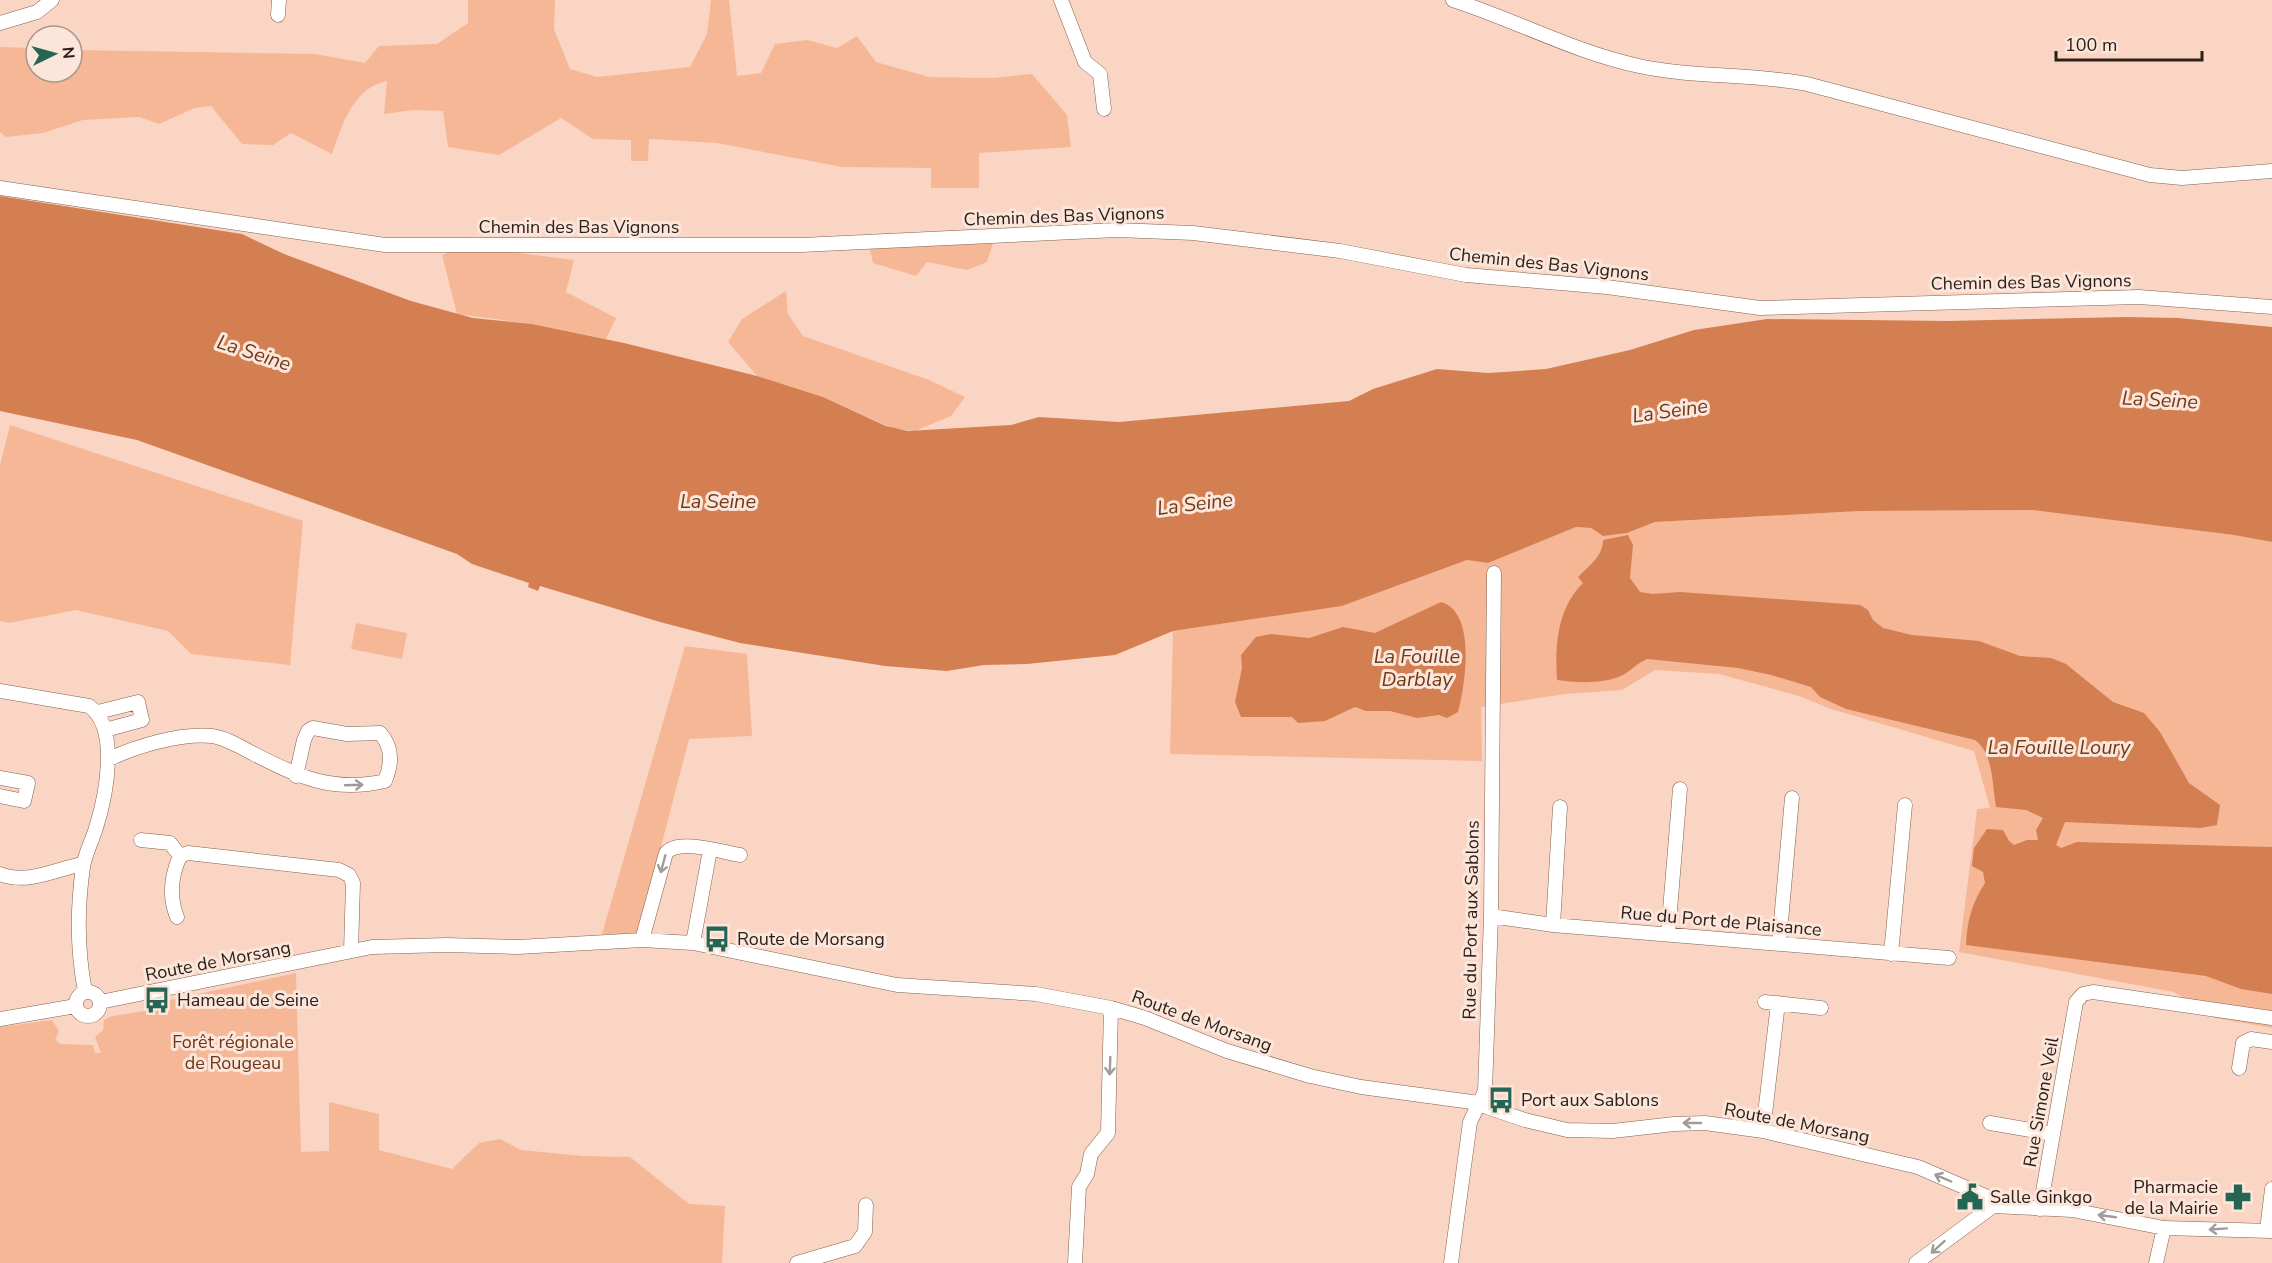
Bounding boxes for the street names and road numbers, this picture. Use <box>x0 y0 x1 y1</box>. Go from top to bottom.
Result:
street label: Chemin des Bas Vignons <box>963 201 1165 231</box>
street label: Chemin des Bas Vignons <box>479 215 679 239</box>
street label: Chemin des Bas Vignons <box>1448 242 1650 286</box>
street label: Chemin des Bas Vignons <box>1930 268 2132 296</box>
street label: Rue du Port aux Sablons <box>1457 820 1485 1020</box>
street label: Rue du Port de Plaisance <box>1619 900 1823 942</box>
street label: Route de Morsang <box>143 935 293 987</box>
street label: Route de Morsang <box>1128 984 1276 1058</box>
street label: Rue Simone Veil <box>2018 1034 2064 1169</box>
street label: Route de Morsang <box>1722 1097 1872 1149</box>

